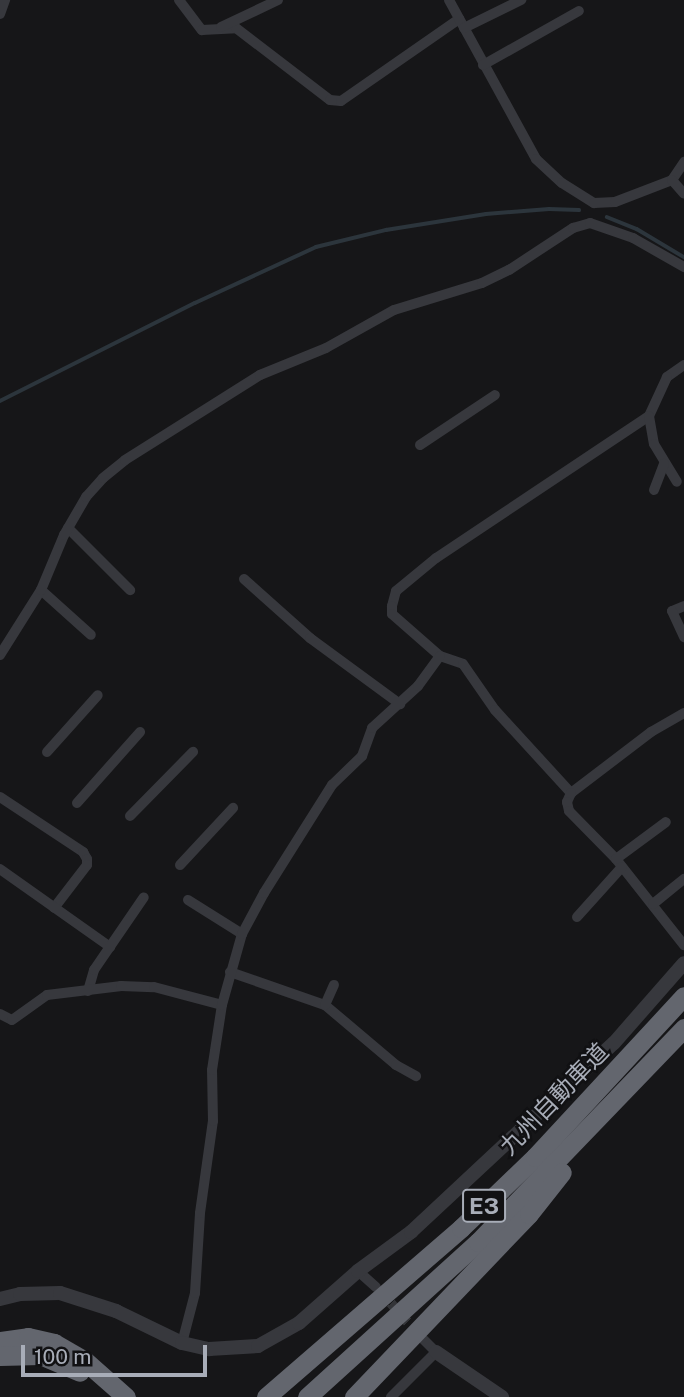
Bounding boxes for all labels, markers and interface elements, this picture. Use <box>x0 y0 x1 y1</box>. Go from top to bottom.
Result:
street label: 九州自動車道 <box>494 1037 614 1161</box>
road number: E3 <box>461 1186 507 1226</box>
scale bar <box>24 1330 210 1374</box>
text: 100 m <box>34 1344 91 1369</box>

